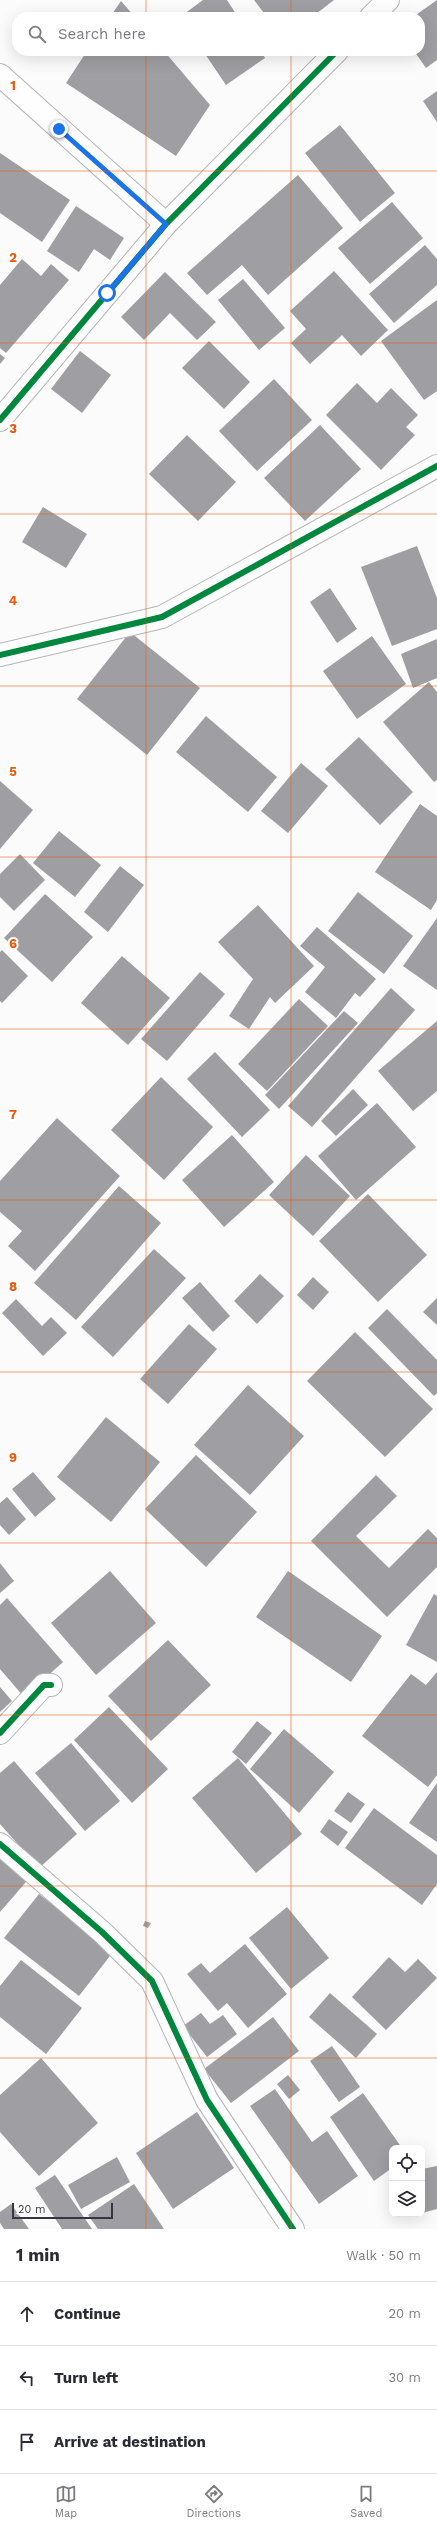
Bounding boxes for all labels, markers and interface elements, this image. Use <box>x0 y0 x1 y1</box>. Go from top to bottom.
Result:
search box <box>12 12 425 56</box>
icon: search <box>26 23 48 45</box>
text: Search here <box>58 25 146 43</box>
text: 1 <box>10 78 16 93</box>
route end <box>50 120 68 138</box>
text: 2 <box>9 250 17 265</box>
route start <box>98 284 116 302</box>
text: 3 <box>9 421 17 436</box>
text: 4 <box>9 593 18 608</box>
text: 5 <box>9 764 17 779</box>
text: 6 <box>9 936 17 951</box>
text: 7 <box>9 1107 17 1122</box>
text: 8 <box>9 1279 17 1294</box>
text: 9 <box>9 1450 17 1465</box>
map controls <box>389 2145 425 2217</box>
button: locate <box>389 2145 425 2181</box>
button: layers <box>389 2181 425 2217</box>
scale bar <box>12 2201 113 2220</box>
text: 20 m <box>18 2203 46 2216</box>
text: 1 min <box>16 2245 60 2265</box>
text: Walk · 50 m <box>346 2248 421 2263</box>
icon: ahead <box>16 2303 38 2325</box>
text: Continue <box>54 2305 121 2323</box>
text: 20 m <box>389 2306 421 2321</box>
icon: left <box>16 2367 38 2389</box>
text: Turn left <box>54 2369 118 2387</box>
text: 30 m <box>389 2370 421 2385</box>
icon: arrive <box>16 2431 38 2453</box>
text: Arrive at destination <box>54 2433 206 2451</box>
tab: Map <box>55 2483 77 2520</box>
tab: Directions <box>187 2483 241 2520</box>
tab: Saved <box>350 2483 382 2520</box>

